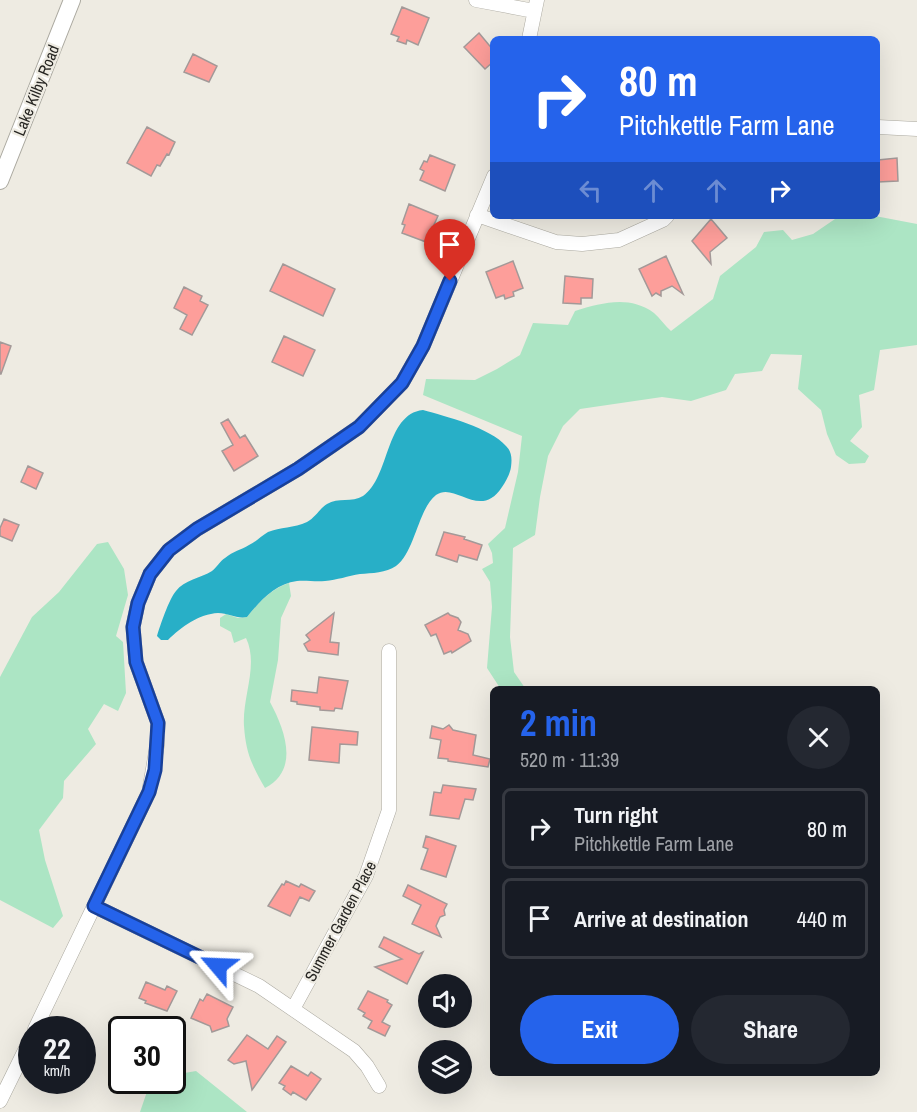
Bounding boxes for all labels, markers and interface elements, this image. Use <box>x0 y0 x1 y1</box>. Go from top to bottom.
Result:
street label: Lake Kilby Road <box>8 41 64 139</box>
text: 80 m <box>619 53 698 109</box>
icon: right <box>520 60 598 138</box>
text: Pitchkettle Farm Lane <box>619 107 835 143</box>
icon: left <box>574 174 607 207</box>
icon: ahead <box>637 174 670 207</box>
icon: ahead <box>700 174 733 207</box>
icon: right <box>763 174 796 207</box>
pin <box>424 219 475 281</box>
icon: arrive <box>433 228 466 261</box>
text: 2 min <box>520 699 597 747</box>
button: close <box>787 706 850 769</box>
text: 520 m · 11:39 <box>520 746 619 773</box>
text: Turn right <box>574 800 658 830</box>
icon: right <box>523 812 556 845</box>
text: 80 m <box>807 814 847 844</box>
text: Pitchkettle Farm Lane <box>574 830 734 857</box>
street label: Summer Garden Place <box>299 857 381 985</box>
icon: arrive <box>523 902 556 935</box>
text: Arrive at destination <box>574 904 748 934</box>
text: 440 m <box>797 904 847 934</box>
position arrow <box>186 934 250 998</box>
map controls <box>418 974 472 1094</box>
button: sound <box>418 974 472 1028</box>
button: Exit <box>520 995 679 1064</box>
button: Share <box>691 995 850 1064</box>
speed limit sign: 30 <box>108 1016 186 1094</box>
text: 22 <box>43 1028 71 1068</box>
button: layers <box>418 1040 472 1094</box>
text: km/h <box>44 1060 70 1081</box>

